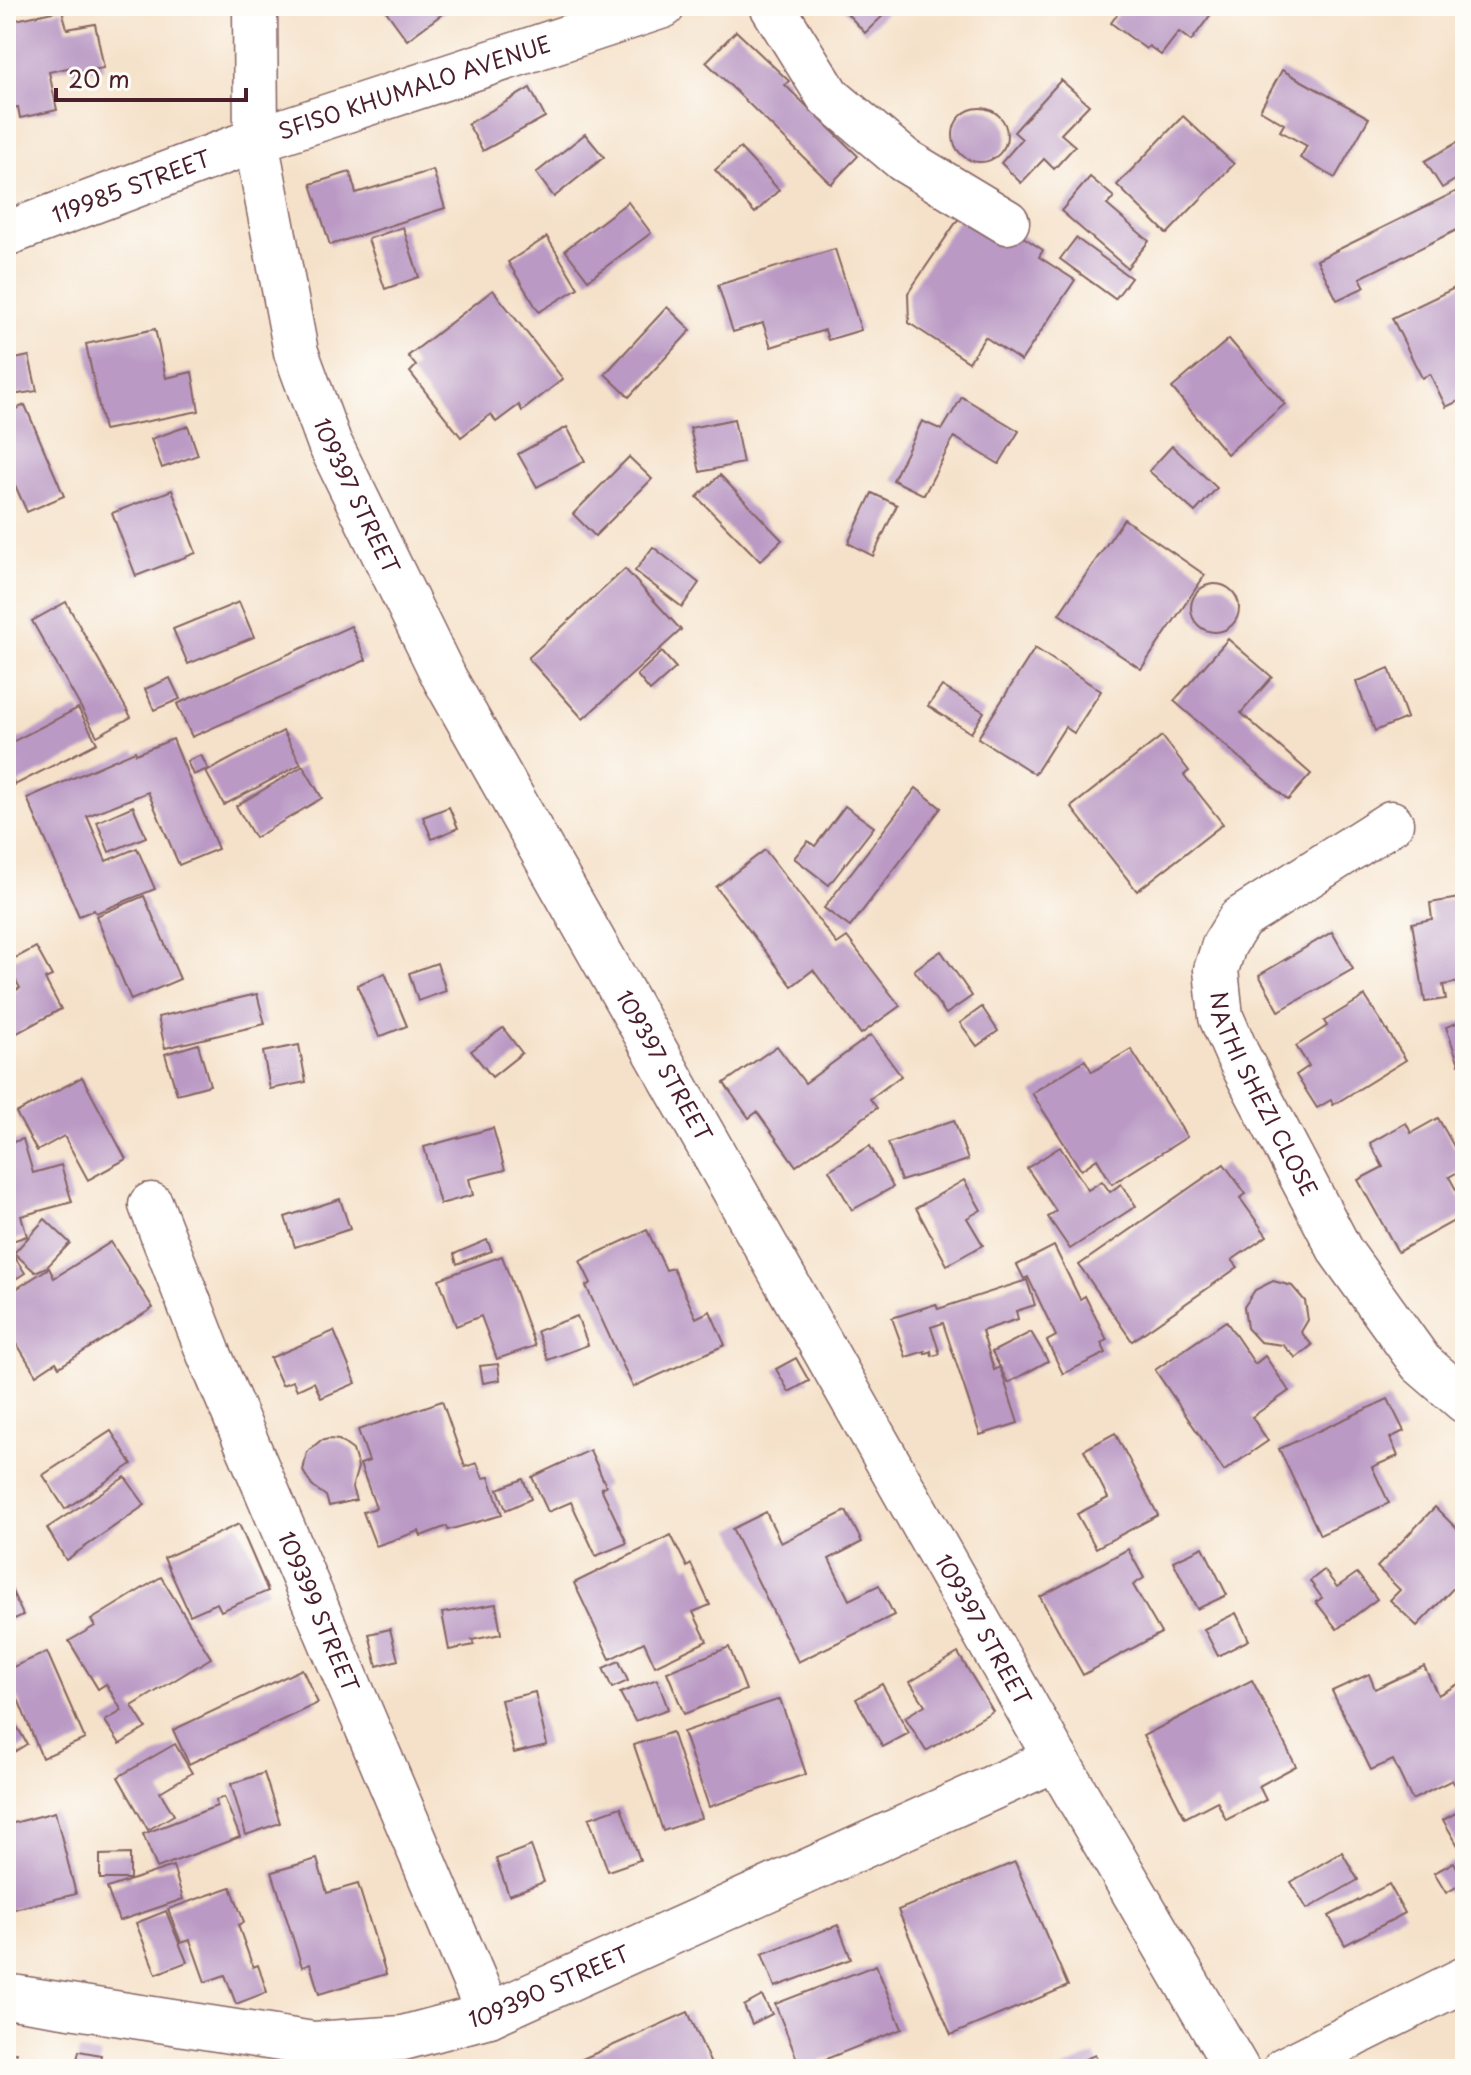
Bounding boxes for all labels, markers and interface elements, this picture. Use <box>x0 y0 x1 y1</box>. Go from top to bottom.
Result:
street label: SFISO KHUMALO AVENUE <box>273 26 555 147</box>
scale bar <box>56 52 246 102</box>
text: 20 m <box>68 60 130 96</box>
street label: 119985 STREET <box>47 141 215 230</box>
street label: 109397 STREET <box>307 413 409 579</box>
street label: 109397 STREET <box>609 983 721 1147</box>
street label: NATHI SHEZI CLOSE <box>1203 990 1327 1202</box>
street label: 109399 STREET <box>271 1526 368 1697</box>
street label: 109397 STREET <box>928 1547 1040 1711</box>
street label: 109390 STREET <box>464 1936 634 2035</box>

